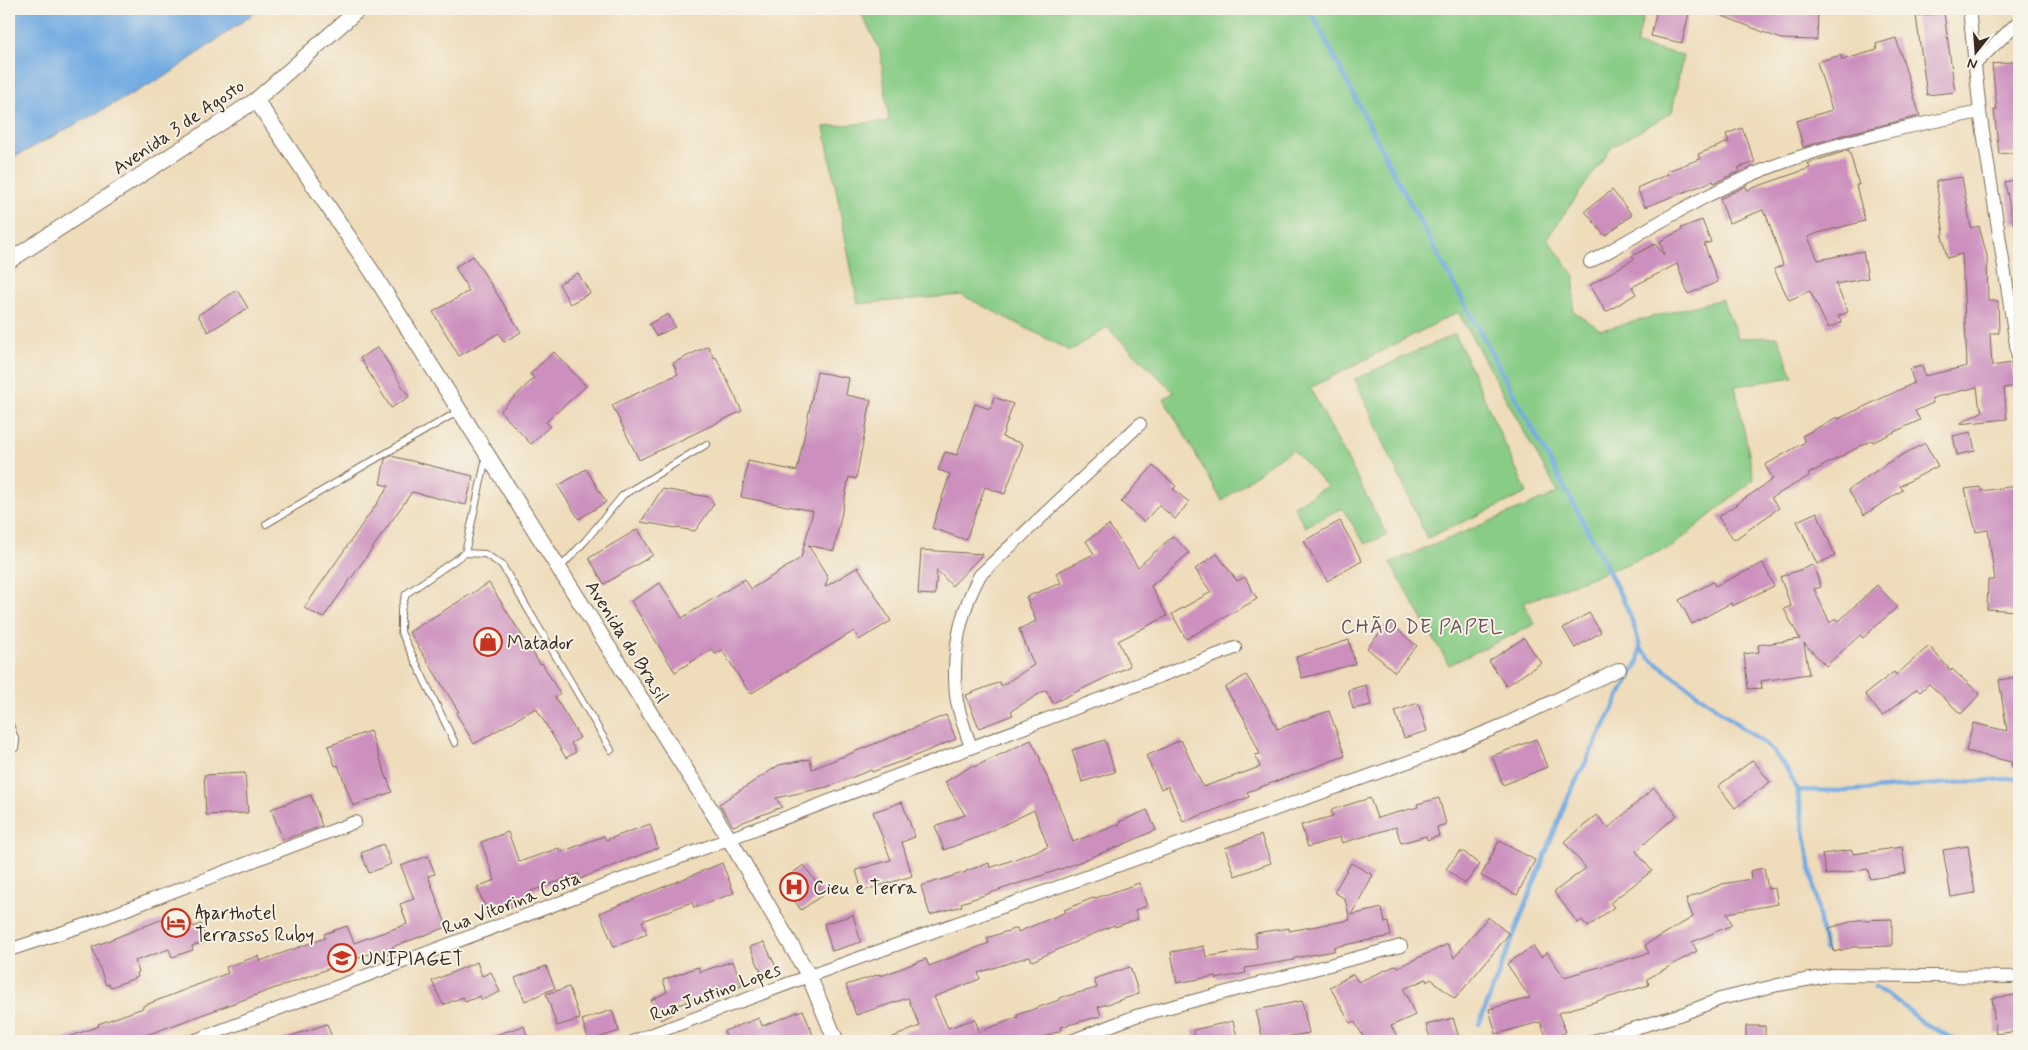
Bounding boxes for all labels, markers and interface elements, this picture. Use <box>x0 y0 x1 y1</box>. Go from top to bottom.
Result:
north arrow <box>1950 28 2000 78</box>
text: N <box>1965 54 1980 73</box>
street label: Avenida 3 de Agosto <box>108 74 250 182</box>
street label: Avenida do Brasil <box>579 576 675 708</box>
district label: CHÃO DE PAPEL <box>1341 614 1503 641</box>
shop icon: Matador <box>473 627 503 657</box>
place label: Matador <box>507 631 574 656</box>
street label: Rua Vitorina Costa <box>439 865 584 941</box>
hospital icon: Cieu e Terra <box>779 872 809 902</box>
place label: Cieu e Terra <box>813 876 917 901</box>
place label: Aparthotel Terrassos Ruby <box>195 901 314 948</box>
hotel icon: Aparthotel Terrassos Ruby <box>161 908 191 938</box>
school or university icon: UNIPIAGET <box>327 943 357 973</box>
place label: UNIPIAGET <box>361 947 464 972</box>
street label: Rua Justino Lopes <box>646 957 785 1028</box>

